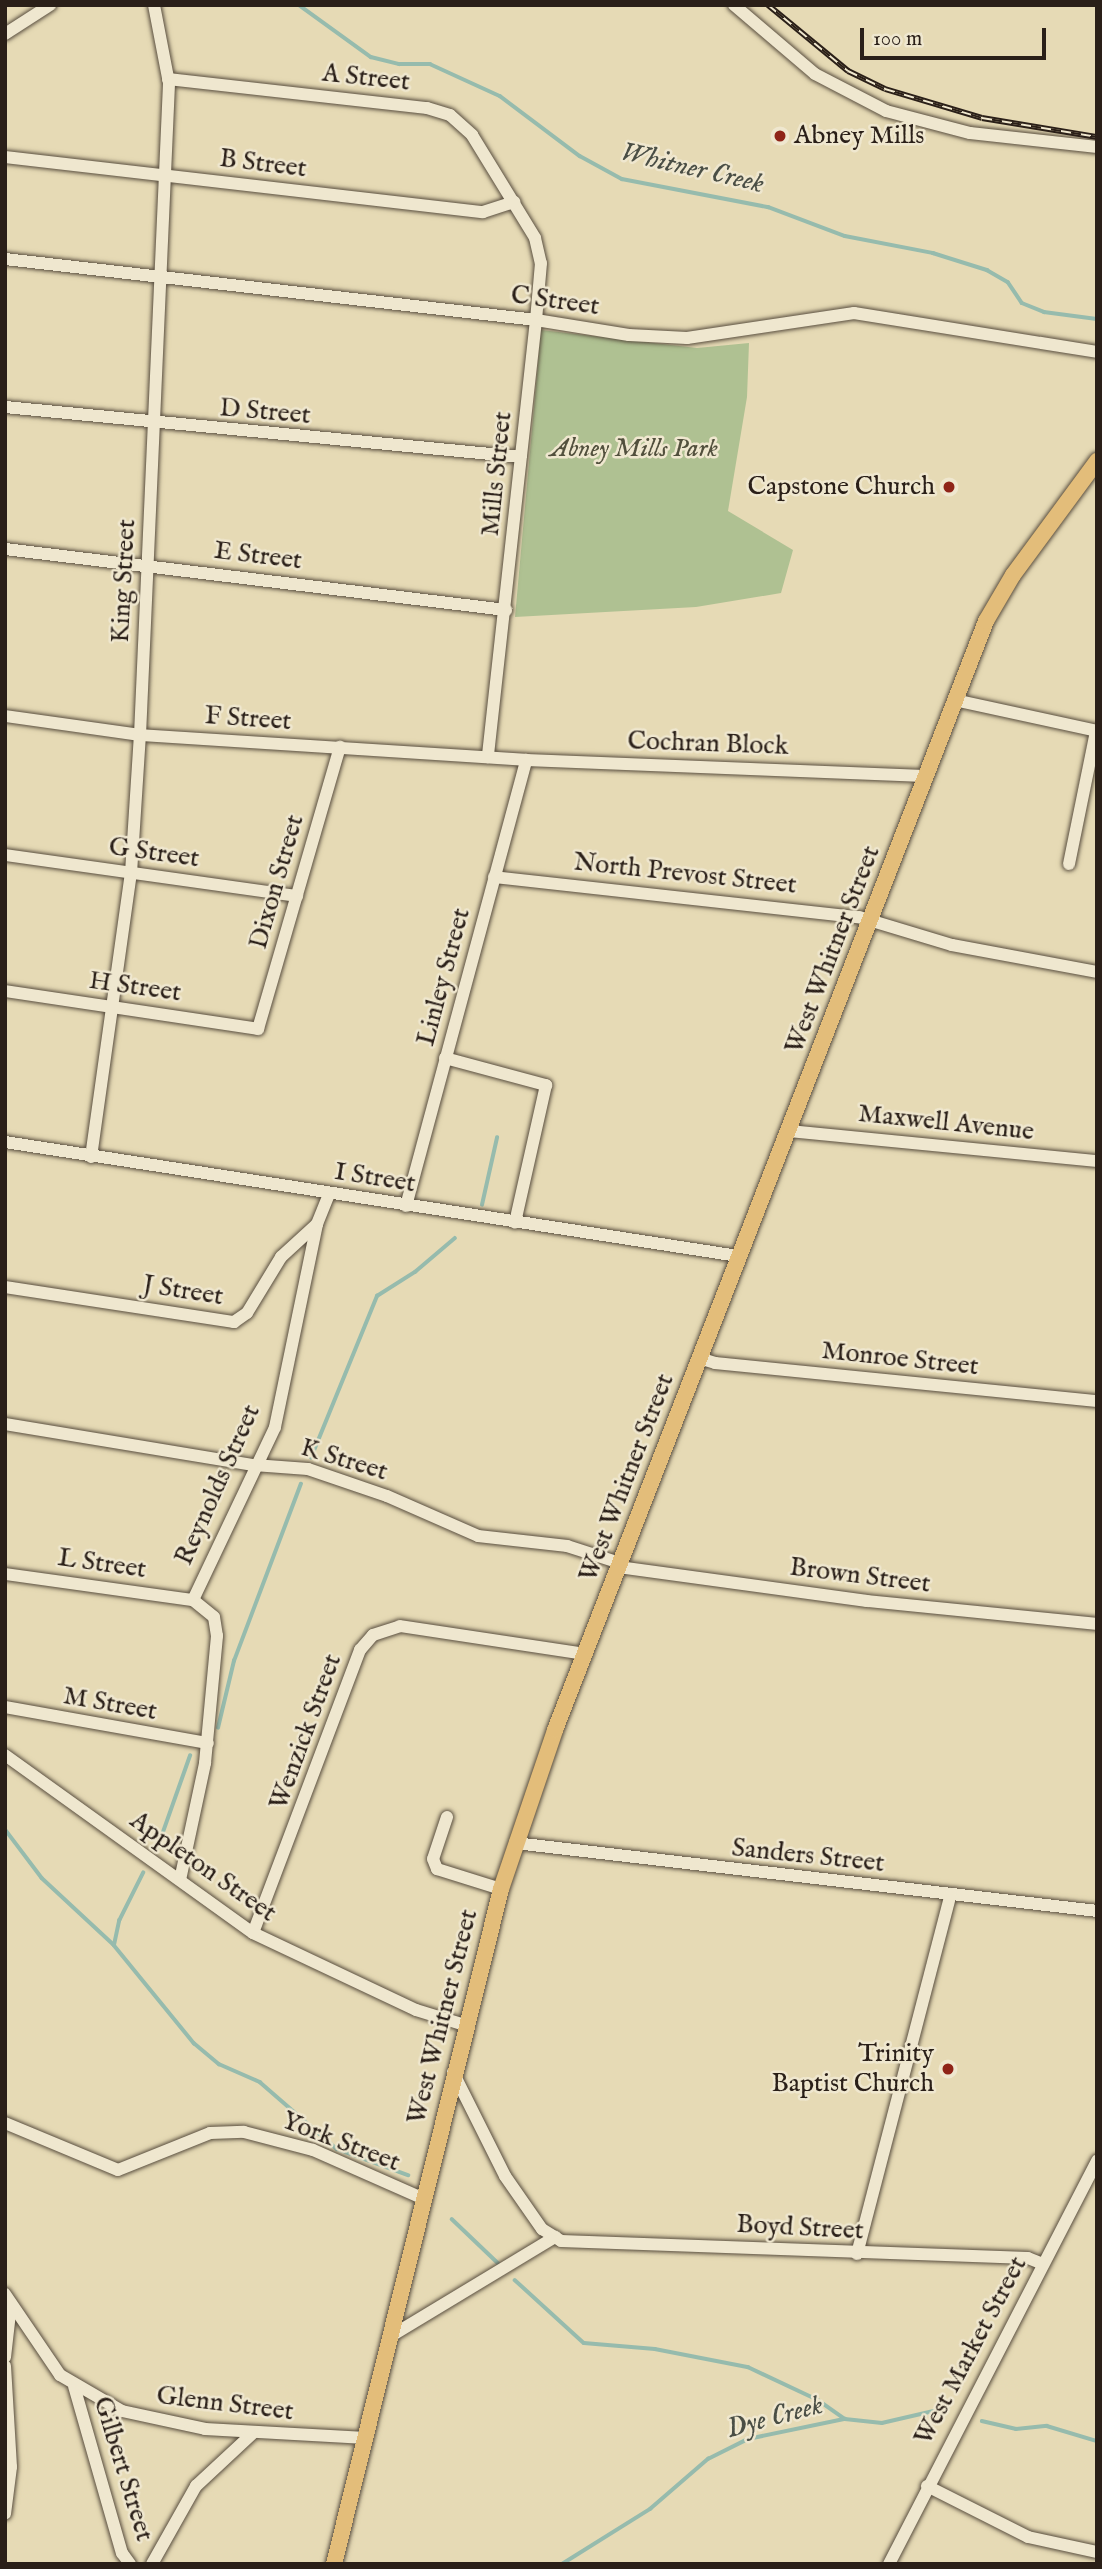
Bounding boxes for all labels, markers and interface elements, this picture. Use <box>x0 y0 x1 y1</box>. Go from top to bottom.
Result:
scale bar <box>864 14 1050 58</box>
text: 100 m <box>873 26 922 53</box>
street label: A Street <box>321 58 411 98</box>
place label: Abney Mills <box>794 120 924 152</box>
marker: Abney Mills <box>772 128 788 144</box>
water label: Whitner Creek <box>617 136 767 202</box>
street label: B Street <box>218 143 308 185</box>
street label: C Street <box>509 279 601 323</box>
street label: D Street <box>218 392 312 432</box>
street label: Mills Street <box>475 410 519 538</box>
park label: Abney Mills Park <box>550 433 718 465</box>
place label: Capstone Church <box>747 471 935 503</box>
marker: Capstone Church <box>941 479 957 495</box>
street label: King Street <box>105 518 143 644</box>
street label: E Street <box>212 535 304 577</box>
street label: F Street <box>204 700 292 738</box>
street label: Cochran Block <box>627 726 789 762</box>
street label: Dixon Street <box>243 811 311 953</box>
street label: G Street <box>107 831 201 875</box>
street label: West Whitner Street <box>779 842 887 1058</box>
street label: North Prevost Street <box>572 847 798 901</box>
street label: Linley Street <box>411 905 477 1049</box>
street label: H Street <box>87 965 183 1009</box>
street label: Maxwell Avenue <box>857 1098 1035 1148</box>
street label: I Street <box>332 1156 418 1200</box>
street label: J Street <box>141 1269 225 1313</box>
street label: Monroe Street <box>820 1335 980 1383</box>
street label: West Whitner Street <box>573 1370 681 1586</box>
street label: Reynolds Street <box>169 1400 267 1570</box>
street label: K Street <box>297 1432 391 1488</box>
street label: L Street <box>56 1542 148 1586</box>
street label: Brown Street <box>788 1552 932 1600</box>
street label: Wenzick Street <box>263 1650 349 1814</box>
street label: M Street <box>61 1680 159 1728</box>
street label: Appleton Street <box>124 1805 282 1929</box>
street label: Sanders Street <box>730 1832 886 1880</box>
street label: West Whitner Street <box>401 1906 485 2128</box>
place label: Trinity Baptist Church <box>772 2038 934 2100</box>
marker: Trinity Baptist Church <box>940 2061 956 2077</box>
street label: York Street <box>278 2105 404 2179</box>
street label: Boyd Street <box>736 2209 864 2247</box>
street label: West Market Street <box>908 2251 1034 2451</box>
street label: Glenn Street <box>155 2380 295 2428</box>
water label: Dye Creek <box>723 2389 827 2447</box>
street label: Gilbert Street <box>86 2393 160 2545</box>

